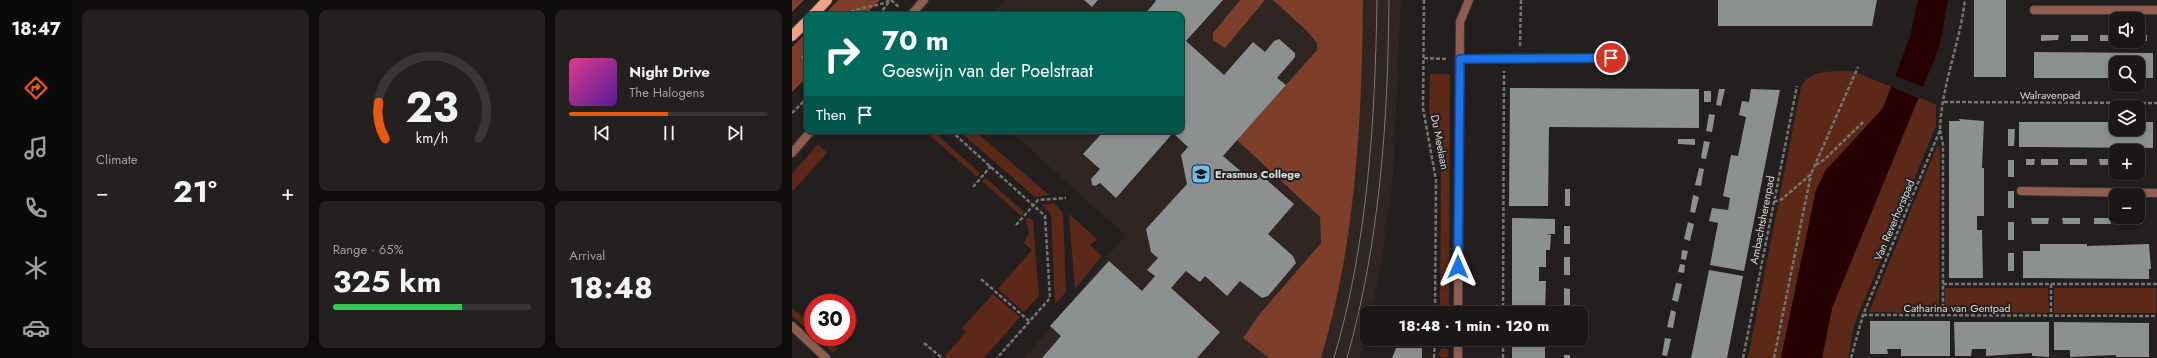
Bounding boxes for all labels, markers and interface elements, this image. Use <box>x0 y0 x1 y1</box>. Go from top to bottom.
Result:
map controls <box>2109 12 2145 224</box>
button: sound <box>2109 12 2145 48</box>
text: 18:47 <box>11 16 61 42</box>
text: 70 m <box>882 20 949 61</box>
icon: right <box>816 28 868 80</box>
pin <box>1594 41 1628 75</box>
icon: arrive <box>1600 47 1622 69</box>
button: search <box>2109 56 2145 92</box>
text: Goeswijn van der Poelstraat <box>882 58 1093 84</box>
text: Night Drive <box>629 61 710 83</box>
icon: directions <box>22 74 50 102</box>
text: 23 <box>405 76 459 137</box>
text: The Halogens <box>629 83 705 102</box>
street label: Walravenpad <box>2020 87 2080 103</box>
button: layers <box>2109 100 2145 136</box>
text: Then <box>816 104 846 126</box>
icon: arrive <box>854 104 876 126</box>
street label: Du Meelaan <box>1427 113 1453 171</box>
icon: previous <box>591 122 613 144</box>
icon: pause <box>658 122 680 144</box>
icon: next <box>724 122 746 144</box>
text: km/h <box>416 127 448 147</box>
icon: music <box>22 134 50 162</box>
button: + <box>2109 144 2145 180</box>
text: Climate <box>96 150 137 169</box>
school or university icon: Erasmus College <box>1190 163 1212 185</box>
place label: Erasmus College <box>1215 166 1300 182</box>
text: 21° <box>173 170 217 213</box>
street label: Ambachtsherenpad <box>1746 174 1778 266</box>
text: − <box>96 176 109 208</box>
text: + <box>281 176 295 208</box>
street label: Van Reverhorstpad <box>1870 177 1918 263</box>
button: − <box>2109 188 2145 224</box>
icon: phone <box>22 194 50 222</box>
text: Range · 65% <box>333 240 403 259</box>
text: Arrival <box>569 246 605 265</box>
position arrow <box>1437 246 1479 288</box>
icon: climate <box>22 254 50 282</box>
text: 325 km <box>333 260 441 303</box>
text: 18:48 <box>569 266 653 309</box>
speed limit sign: 30 <box>804 294 856 346</box>
street label: Catharina van Gentpad <box>1903 300 2011 316</box>
icon: car <box>22 314 50 342</box>
text: 18:48 · 1 min · 120 m <box>1399 315 1549 337</box>

